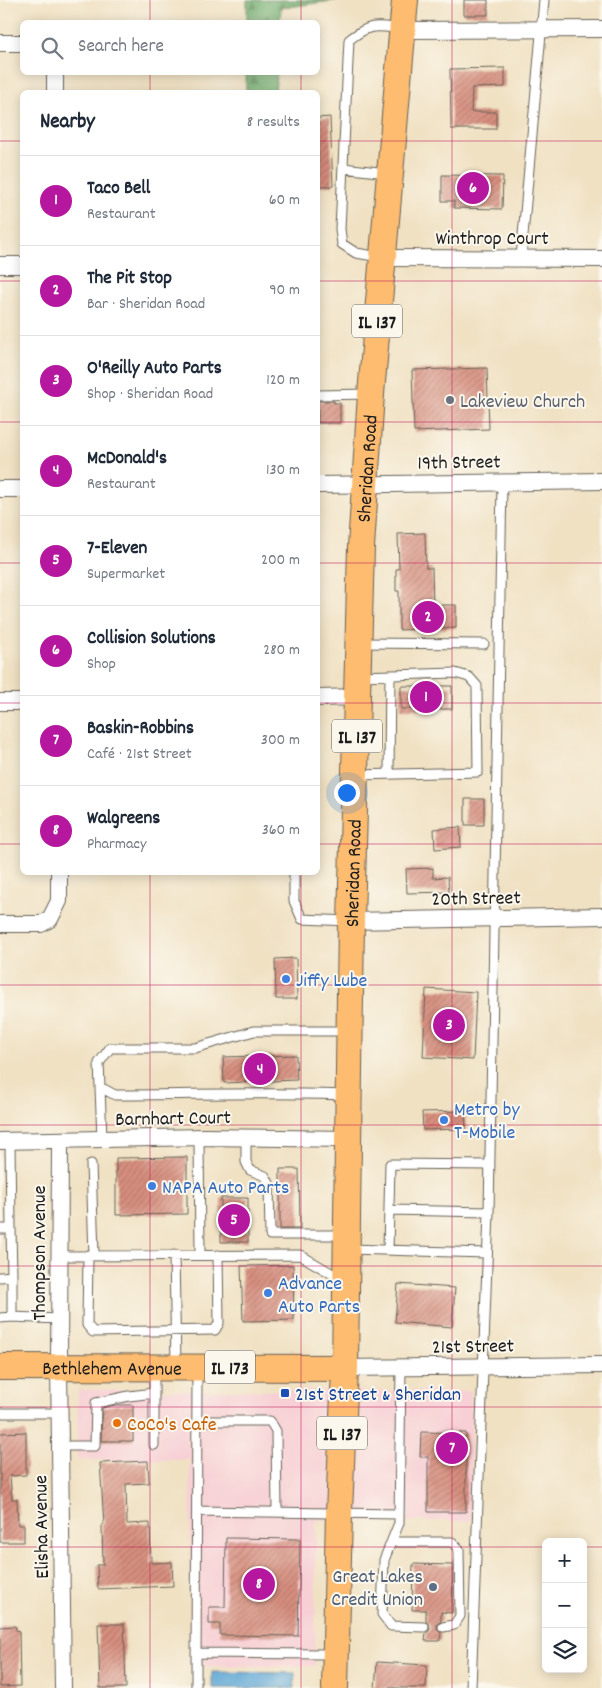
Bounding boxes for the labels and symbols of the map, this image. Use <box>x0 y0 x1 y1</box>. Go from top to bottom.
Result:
pin: 6 <box>457 169 489 207</box>
street label: Winthrop Court <box>435 226 549 254</box>
road number: IL 137 <box>352 304 402 338</box>
place label: Lakeview Church <box>460 389 585 417</box>
marker: Lakeview Church <box>444 394 456 406</box>
street label: Sheridan Road <box>352 414 387 523</box>
street label: 19th Street <box>417 449 501 479</box>
pin: 2 <box>412 598 444 636</box>
pin: 1 <box>410 678 442 716</box>
road number: IL 137 <box>332 719 382 752</box>
your location <box>334 780 360 806</box>
street label: Sheridan Road <box>340 819 371 927</box>
street label: 20th Street <box>431 885 521 915</box>
place label: Jiffy Lube <box>296 968 368 996</box>
marker: Jiffy Lube <box>280 973 292 985</box>
pin: 3 <box>433 1006 465 1044</box>
pin: 4 <box>244 1050 276 1088</box>
place label: Metro by T-Mobile <box>454 1097 520 1148</box>
street label: Barnhart Court <box>115 1105 231 1135</box>
marker: Metro by T-Mobile <box>438 1114 450 1126</box>
place label: NAPA Auto Parts <box>162 1175 289 1203</box>
marker: NAPA Auto Parts <box>146 1180 158 1192</box>
street label: Thompson Avenue <box>27 1185 55 1320</box>
pin: 5 <box>218 1201 250 1239</box>
place label: Advance Auto Parts <box>278 1271 360 1322</box>
marker: Advance Auto Parts <box>262 1287 274 1299</box>
street label: 21st Street <box>432 1333 514 1363</box>
road number: IL 173 <box>205 1350 255 1384</box>
street label: Bethlehem Avenue <box>42 1356 182 1385</box>
place label: 21st Street & Sheridan <box>295 1382 461 1410</box>
marker: 21st Street & Sheridan <box>279 1387 291 1399</box>
place label: CoCo's Cafe <box>127 1412 217 1440</box>
road number: IL 137 <box>317 1416 367 1450</box>
marker: CoCo's Cafe <box>111 1417 123 1429</box>
pin: 7 <box>436 1429 468 1467</box>
street label: Elisha Avenue <box>28 1475 58 1579</box>
place label: Great Lakes Credit Union <box>331 1564 423 1615</box>
pin: 8 <box>243 1565 275 1603</box>
marker: Great Lakes Credit Union <box>427 1581 439 1593</box>

